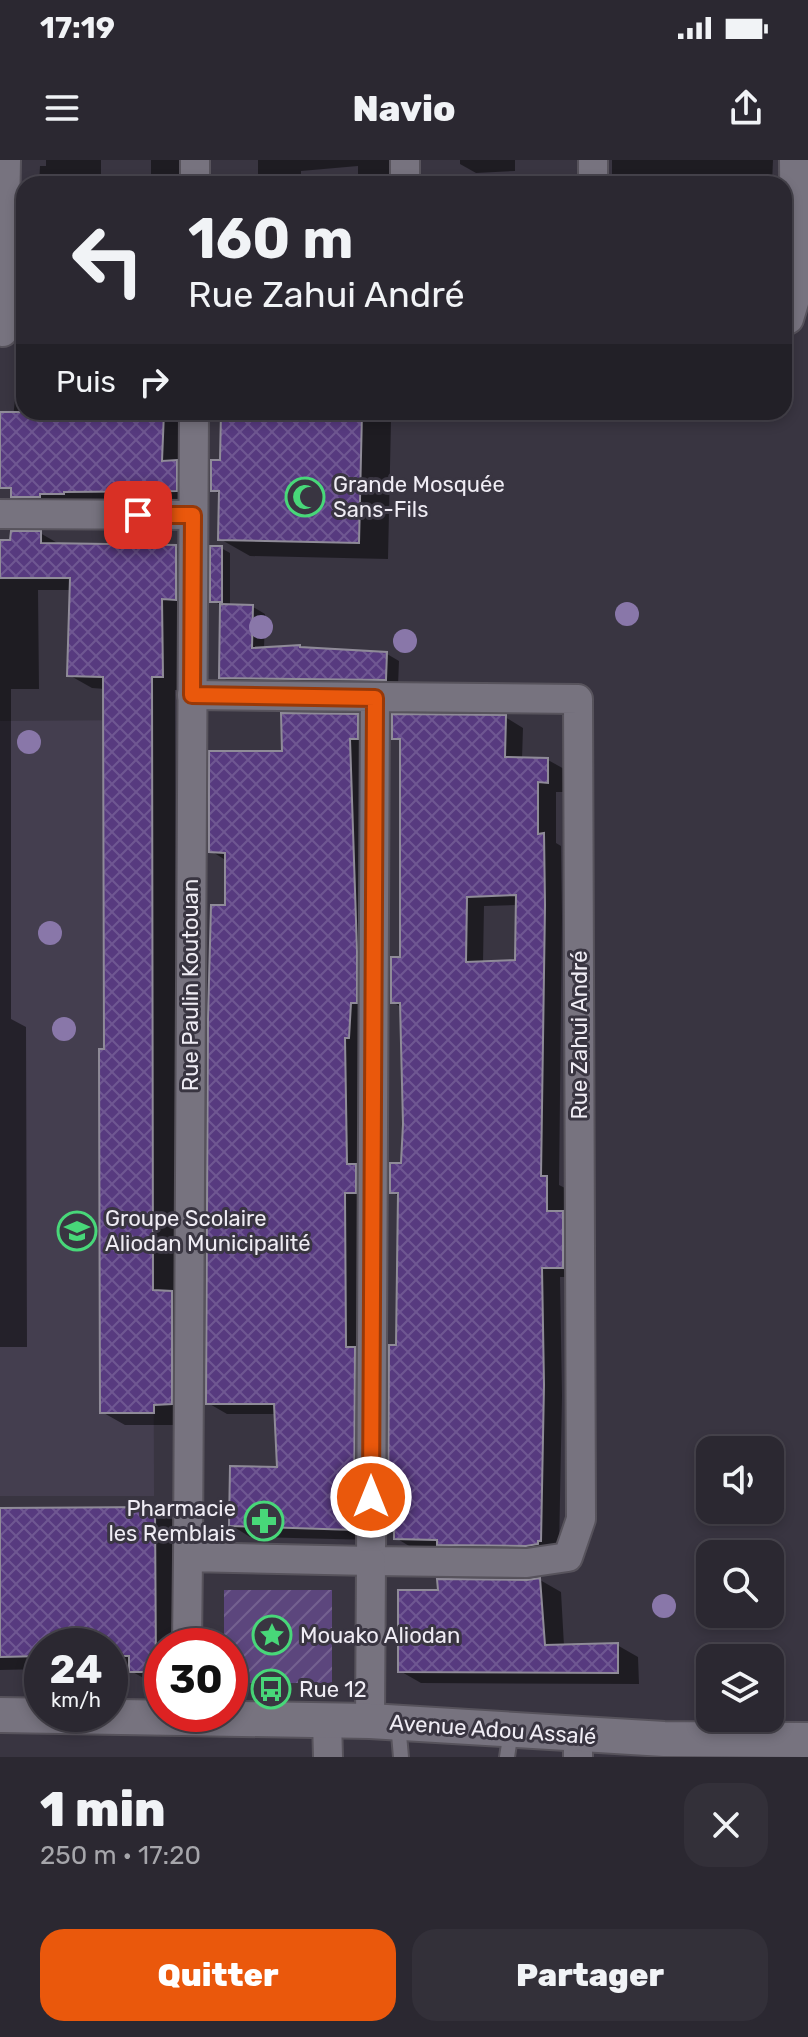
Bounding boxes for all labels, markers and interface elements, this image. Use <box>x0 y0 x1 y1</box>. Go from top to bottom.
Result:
text: 17:19 <box>40 10 115 46</box>
icon: menu <box>40 86 84 130</box>
icon: share <box>724 86 768 130</box>
text: Navio <box>353 87 456 130</box>
text: 160 m <box>188 206 354 272</box>
icon: left <box>56 208 160 312</box>
text: Rue Zahui André <box>188 273 465 316</box>
icon: right <box>132 360 176 404</box>
text: Puis <box>56 364 116 400</box>
place label: Grande Mosquée Sans-Fils <box>333 471 505 523</box>
mosque icon: Grande Mosquée Sans-Fils <box>284 476 326 518</box>
pin <box>104 481 172 549</box>
icon: arrive <box>116 493 160 537</box>
street label: Rue Paulin Koutouan <box>177 879 204 1091</box>
street label: Rue Zahui André <box>566 950 593 1120</box>
place label: Groupe Scolaire Aliodan Municipalité <box>105 1205 311 1257</box>
school or university icon: Groupe Scolaire Aliodan Municipalité <box>56 1210 98 1252</box>
map controls <box>696 1436 784 1732</box>
button: sound <box>696 1436 784 1524</box>
position arrow <box>329 1455 413 1539</box>
place label: Pharmacie les Remblais <box>108 1495 236 1547</box>
pharmacy icon: Pharmacie les Remblais <box>243 1500 285 1542</box>
button: search <box>696 1540 784 1628</box>
place icon: Mouako Aliodan <box>251 1614 293 1656</box>
place label: Mouako Aliodan <box>300 1622 460 1649</box>
speed limit sign: 30 <box>144 1628 248 1732</box>
button: layers <box>696 1644 784 1732</box>
text: 24 <box>49 1646 103 1693</box>
bus stop icon: Rue 12 <box>250 1668 292 1710</box>
place label: Rue 12 <box>299 1676 367 1703</box>
text: km/h <box>51 1688 101 1712</box>
street label: Avenue Adou Assalé <box>389 1709 597 1750</box>
text: 1 min <box>40 1781 166 1838</box>
button: close <box>684 1783 768 1867</box>
text: 250 m · 17:20 <box>40 1840 201 1871</box>
button: Quitter <box>40 1929 396 2021</box>
button: Partager <box>412 1929 768 2021</box>

